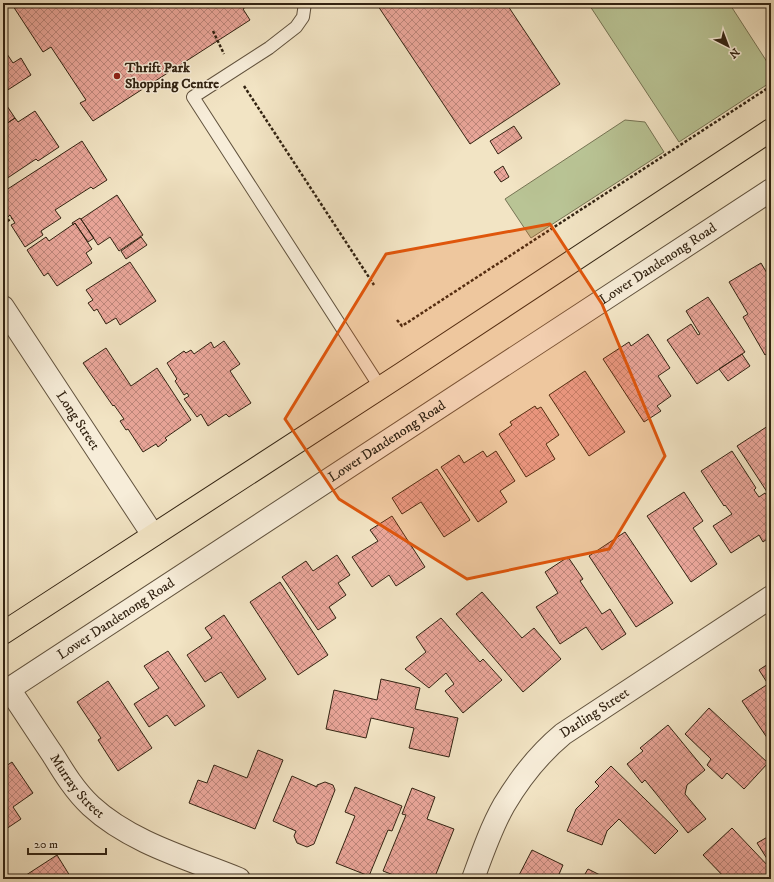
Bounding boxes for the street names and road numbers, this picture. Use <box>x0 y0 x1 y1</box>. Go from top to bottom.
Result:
street label: Lower Dandenong Road <box>596 219 720 309</box>
street label: Long Street <box>52 388 104 454</box>
street label: Lower Dandenong Road <box>325 397 449 486</box>
street label: Lower Dandenong Road <box>54 574 178 664</box>
street label: Darling Street <box>556 683 633 743</box>
street label: Murray Street <box>46 751 109 823</box>

